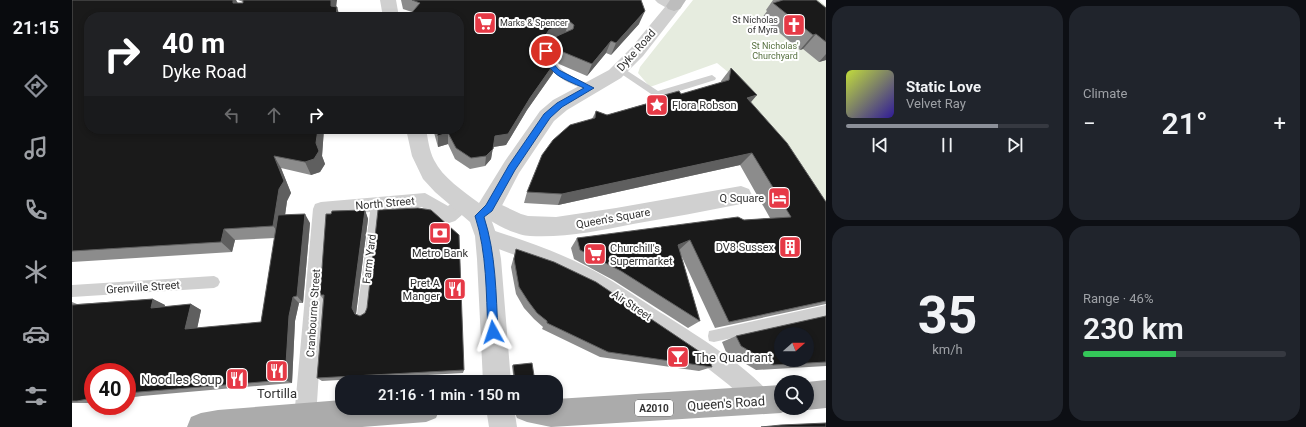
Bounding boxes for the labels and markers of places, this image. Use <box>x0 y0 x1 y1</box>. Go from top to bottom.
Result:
supermarket icon: Marks & Spencer <box>472 10 498 36</box>
church icon: St Nicholas of Myra <box>781 12 807 38</box>
place label: St Nicholas of Myra <box>732 15 778 35</box>
place label: Marks & Spencer <box>500 18 568 28</box>
pin <box>529 34 563 68</box>
place icon: Flora Robson <box>644 92 670 118</box>
place label: Flora Robson <box>672 99 737 112</box>
hotel icon: Q Square <box>766 185 792 211</box>
place label: Q Square <box>719 192 764 205</box>
bank icon: Metro Bank <box>427 220 453 246</box>
building icon: DV8 Sussex <box>777 234 803 260</box>
supermarket icon: Churchill's Supermarket <box>582 241 608 267</box>
place label: DV8 Sussex <box>716 241 775 254</box>
place label: Churchill's Supermarket <box>610 242 673 268</box>
place label: Metro Bank <box>412 247 468 260</box>
restaurant icon: Pret A Manger <box>442 276 468 302</box>
place label: Pret A Manger <box>403 277 441 303</box>
bar icon: The Quadrant <box>665 344 691 370</box>
place label: The Quadrant <box>694 350 772 365</box>
restaurant icon: Tortilla <box>264 358 290 384</box>
restaurant icon: Noodles Soup <box>224 366 250 392</box>
place label: Noodles Soup <box>141 372 222 387</box>
place label: Tortilla <box>257 386 297 401</box>

